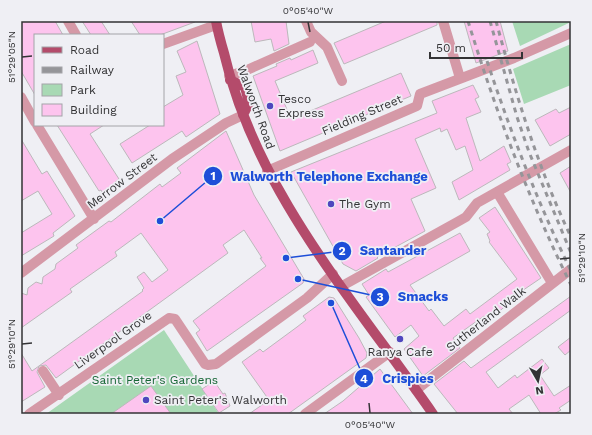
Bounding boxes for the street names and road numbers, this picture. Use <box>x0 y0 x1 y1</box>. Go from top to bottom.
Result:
street label: Walworth Road <box>234 63 278 151</box>
street label: Fielding Street <box>320 92 404 138</box>
street label: Merrow Street <box>84 150 160 212</box>
street label: Sutherland Walk <box>444 284 529 354</box>
street label: Liverpool Grove <box>72 308 155 372</box>

